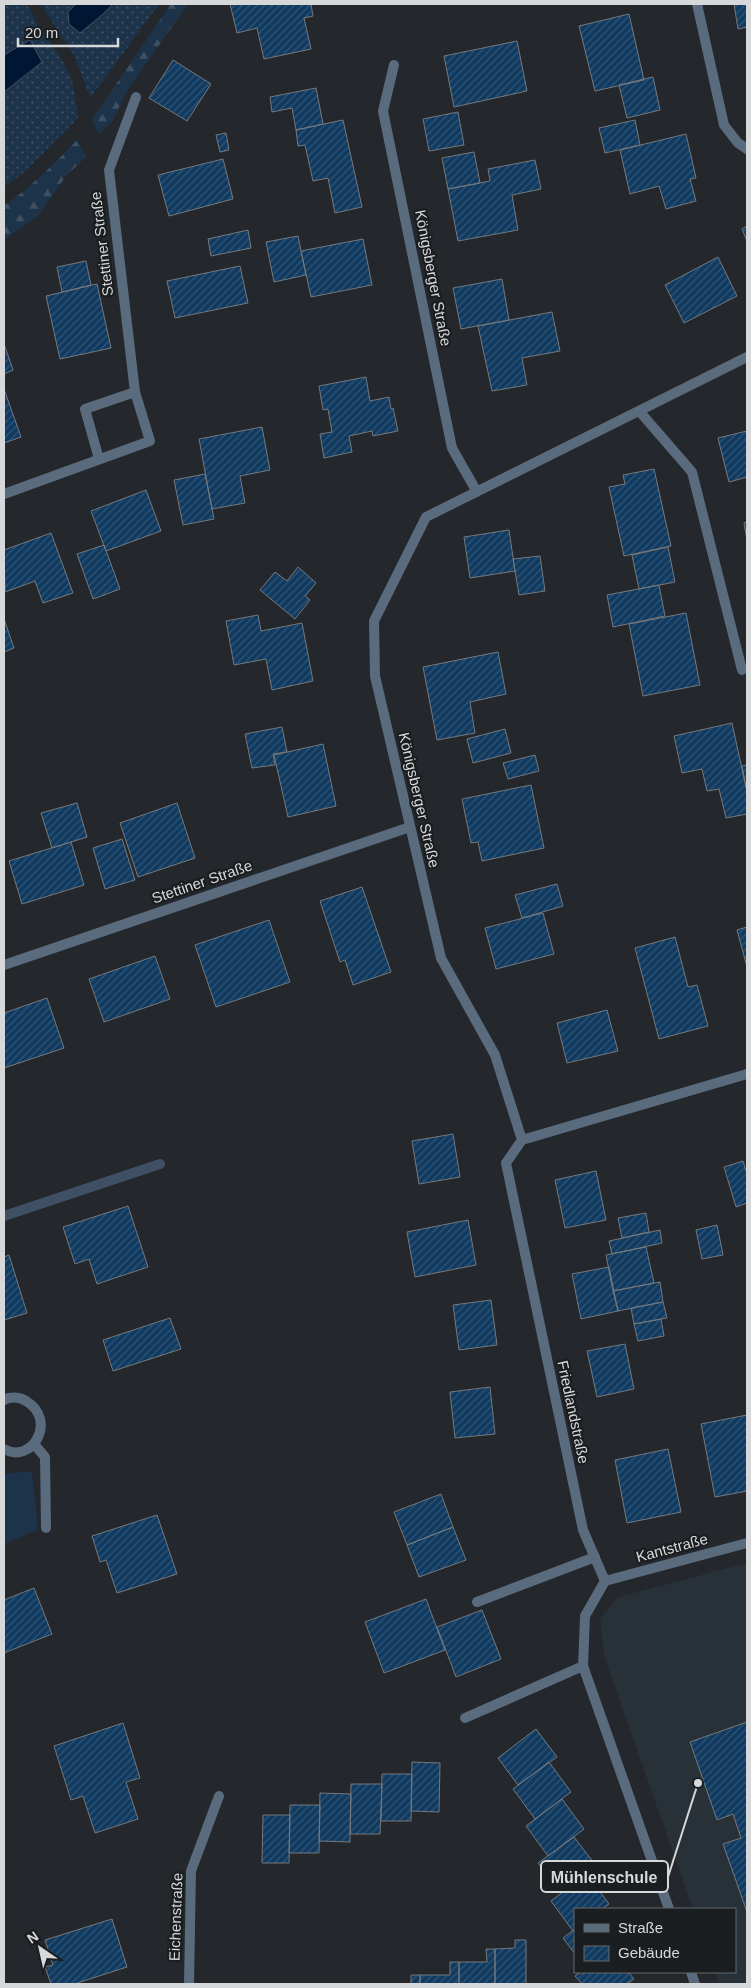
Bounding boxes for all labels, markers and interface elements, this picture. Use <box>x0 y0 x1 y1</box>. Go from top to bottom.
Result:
scale bar <box>18 15 118 47</box>
text: 20 m <box>25 24 58 41</box>
street label: Stettiner Straße <box>87 191 116 297</box>
street label: Königsberger Straße <box>412 208 455 347</box>
street label: Königsberger Straße <box>396 731 443 869</box>
street label: Stettiner Straße <box>149 856 254 907</box>
street label: Friedlandstraße <box>554 1359 593 1465</box>
street label: Kantstraße <box>634 1530 710 1565</box>
callout: Mühlenschule <box>541 1861 668 1892</box>
text: Mühlenschule <box>551 1869 657 1886</box>
street label: Eichenstraße <box>165 1873 186 1961</box>
legend <box>574 1908 736 1973</box>
text: Straße <box>618 1919 663 1936</box>
north arrow <box>15 1923 65 1973</box>
text: N <box>24 1928 41 1947</box>
text: Gebäude <box>618 1944 680 1961</box>

